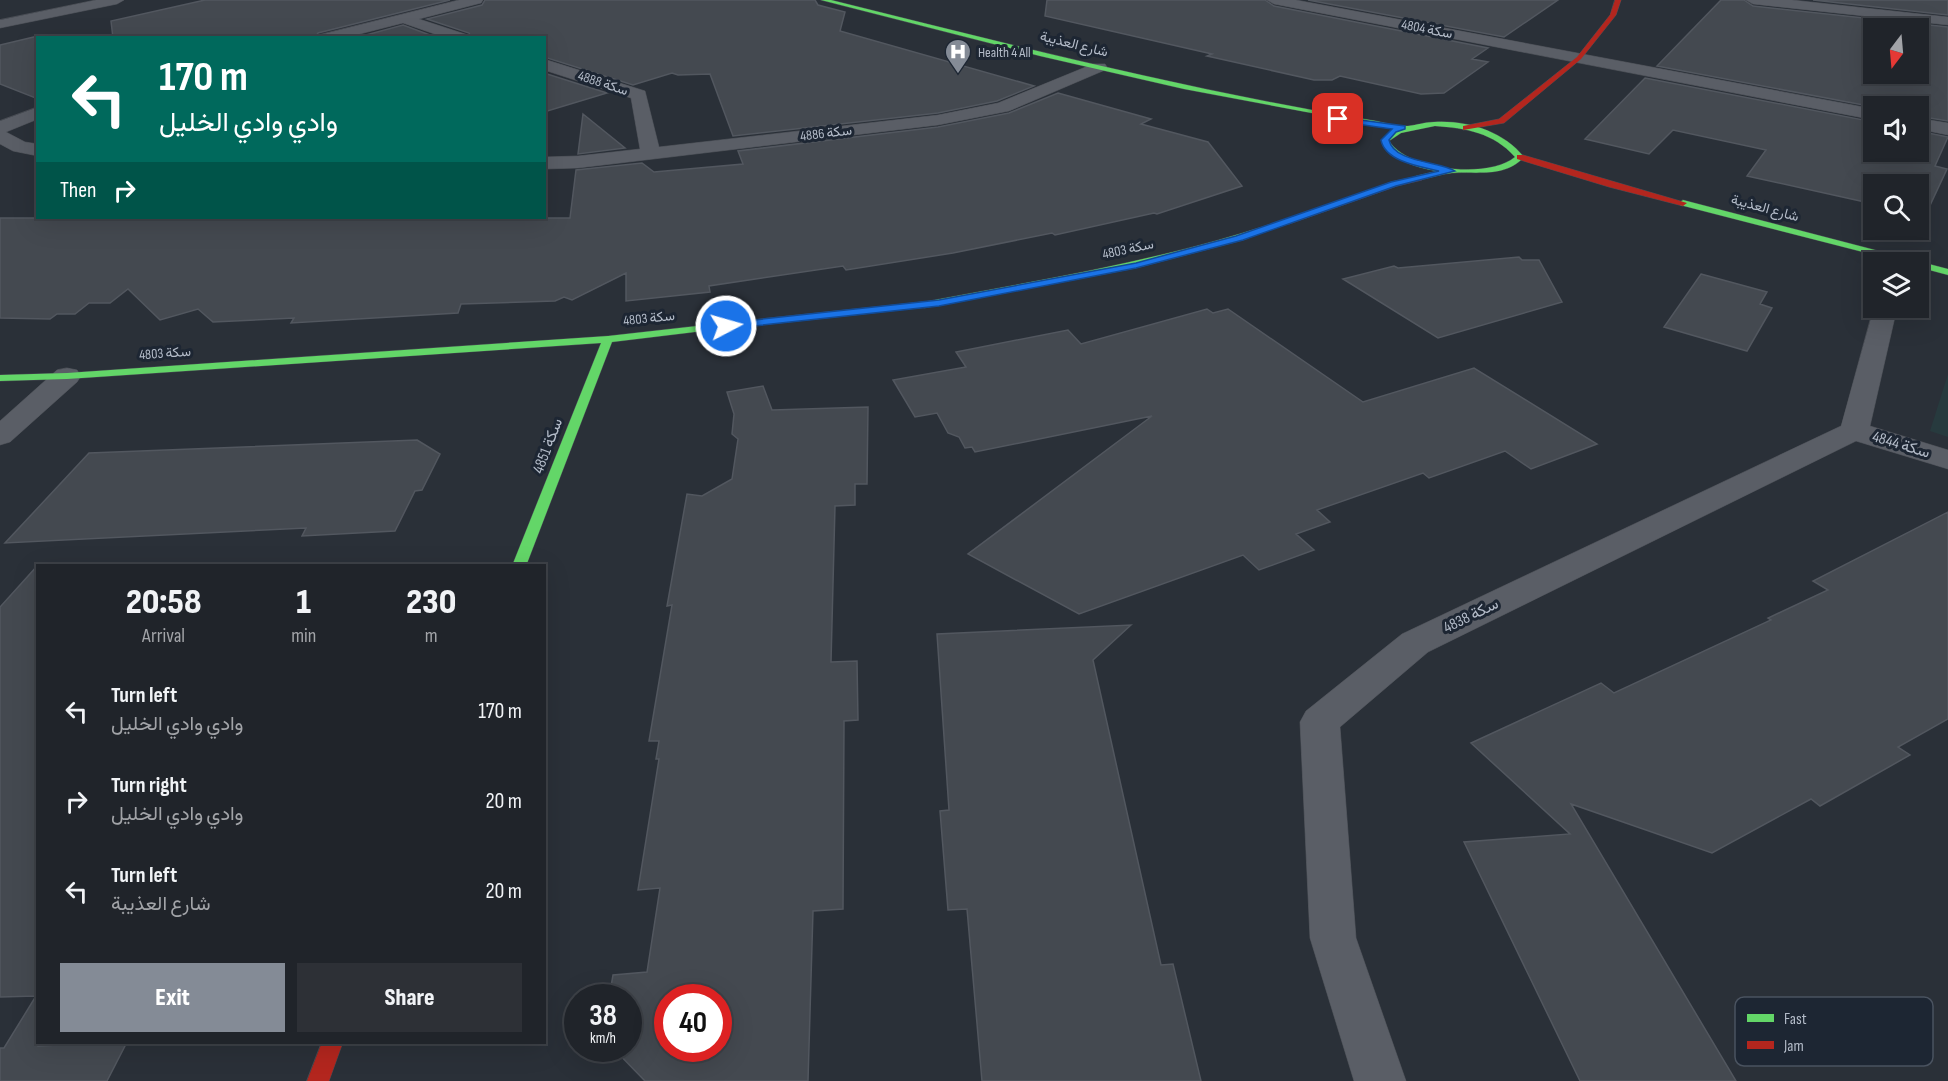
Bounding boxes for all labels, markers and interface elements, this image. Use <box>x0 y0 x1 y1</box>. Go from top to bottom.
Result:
street label: سكة 4804 <box>1400 16 1454 42</box>
north arrow <box>1863 18 1929 84</box>
map controls <box>1863 18 1929 318</box>
street label: شارع العذيبة <box>1038 27 1110 63</box>
hospital icon: Health 4 All <box>943 37 973 75</box>
place label: Health 4 All <box>978 44 1031 61</box>
text: 170 m <box>159 52 248 103</box>
icon: left <box>60 60 138 138</box>
street label: سكة 4888 <box>576 67 630 99</box>
pin <box>1312 93 1363 144</box>
button: sound <box>1863 96 1929 162</box>
icon: arrive <box>1321 102 1354 135</box>
text: وادي وادي الخليل <box>159 107 338 139</box>
street label: سكة 4886 <box>799 121 853 145</box>
icon: right <box>108 174 141 207</box>
button: search <box>1863 174 1929 240</box>
text: Then <box>60 177 96 204</box>
street label: شارع العذيبة <box>1729 191 1801 227</box>
street label: سكة 4803 <box>1101 235 1155 263</box>
button: layers <box>1863 252 1929 318</box>
position arrow <box>694 294 758 358</box>
street label: سكة 4803 <box>622 307 676 329</box>
street label: سكة 4803 <box>139 343 191 363</box>
street label: سكة 4851 <box>529 416 567 476</box>
street label: سكة 4844 <box>1870 427 1932 463</box>
text: 20:58 <box>126 581 202 624</box>
text: 1 <box>296 581 311 624</box>
text: 230 <box>406 581 456 624</box>
street label: سكة 4838 <box>1440 595 1502 637</box>
text: Arrival <box>142 624 185 648</box>
text: min <box>291 624 316 648</box>
text: m <box>425 624 438 648</box>
text: Turn left <box>111 682 177 709</box>
icon: left <box>60 695 93 728</box>
text: 170 m <box>478 698 522 725</box>
text: وادي وادي الخليل <box>111 712 244 736</box>
text: Turn right <box>111 772 187 799</box>
icon: right <box>60 785 93 818</box>
text: 20 m <box>486 788 522 815</box>
text: وادي وادي الخليل <box>111 802 244 826</box>
text: Turn left <box>111 862 177 889</box>
icon: left <box>60 875 93 908</box>
text: 20 m <box>486 878 522 905</box>
text: شارع العذيبة <box>111 892 210 916</box>
button: Exit <box>60 963 285 1032</box>
button: Share <box>297 963 522 1032</box>
speed limit sign: 40 <box>654 984 732 1062</box>
legend <box>1735 997 1933 1066</box>
text: 38 <box>589 998 617 1034</box>
text: Fast <box>1784 1010 1807 1029</box>
text: km/h <box>590 1029 616 1048</box>
text: Jam <box>1783 1037 1804 1056</box>

